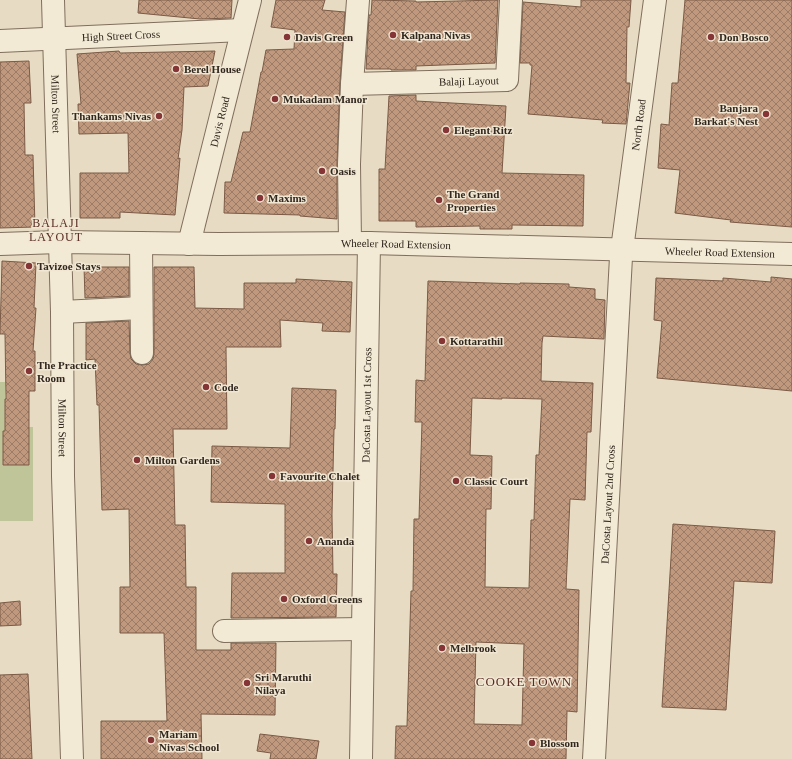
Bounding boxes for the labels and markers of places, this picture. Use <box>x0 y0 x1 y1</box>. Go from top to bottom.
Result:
place label: Kalpana Nivas <box>401 29 471 41</box>
marker: Kalpana Nivas <box>388 30 398 40</box>
place label: Davis Green <box>295 31 353 43</box>
place label: Don Bosco <box>719 31 769 43</box>
marker: Davis Green <box>282 32 292 42</box>
marker: Don Bosco <box>706 32 716 42</box>
place label: Berel House <box>184 63 241 75</box>
marker: Berel House <box>171 64 181 74</box>
place label: Mukadam Manor <box>283 93 367 105</box>
marker: Mukadam Manor <box>270 94 280 104</box>
place label: Banjara Barkat's Nest <box>694 102 759 127</box>
marker: Banjara Barkat's Nest <box>761 109 771 119</box>
place label: Thankams Nivas <box>72 110 152 122</box>
marker: Thankams Nivas <box>154 111 164 121</box>
place label: Elegant Ritz <box>454 124 512 136</box>
marker: Elegant Ritz <box>441 125 451 135</box>
place label: Oasis <box>330 165 356 177</box>
marker: Oasis <box>317 166 327 176</box>
place label: The Grand Properties <box>447 188 499 213</box>
place label: Maxims <box>268 192 307 204</box>
marker: Maxims <box>255 193 265 203</box>
marker: The Grand Properties <box>434 195 444 205</box>
place label: Tavizoe Stays <box>37 260 101 272</box>
marker: Tavizoe Stays <box>24 261 34 271</box>
place label: Kottarathil <box>450 335 503 347</box>
marker: Kottarathil <box>437 336 447 346</box>
place label: The Practice Room <box>37 359 97 384</box>
marker: The Practice Room <box>24 366 34 376</box>
place label: Code <box>214 381 239 393</box>
marker: Code <box>201 382 211 392</box>
place label: Milton Gardens <box>145 454 221 466</box>
marker: Milton Gardens <box>132 455 142 465</box>
place label: Favourite Chalet <box>280 470 360 482</box>
marker: Favourite Chalet <box>267 471 277 481</box>
place label: Classic Court <box>464 475 528 487</box>
marker: Classic Court <box>451 476 461 486</box>
place label: Ananda <box>317 535 355 547</box>
marker: Ananda <box>304 536 314 546</box>
place label: Oxford Greens <box>292 593 363 605</box>
marker: Oxford Greens <box>279 594 289 604</box>
place label: Melbrook <box>450 642 497 654</box>
marker: Melbrook <box>437 643 447 653</box>
place label: Sri Maruthi Nilaya <box>255 671 312 696</box>
marker: Sri Maruthi Nilaya <box>242 678 252 688</box>
place label: Mariam Nivas School <box>159 728 219 753</box>
marker: Mariam Nivas School <box>146 735 156 745</box>
place label: Blossom <box>540 737 579 749</box>
marker: Blossom <box>527 738 537 748</box>

